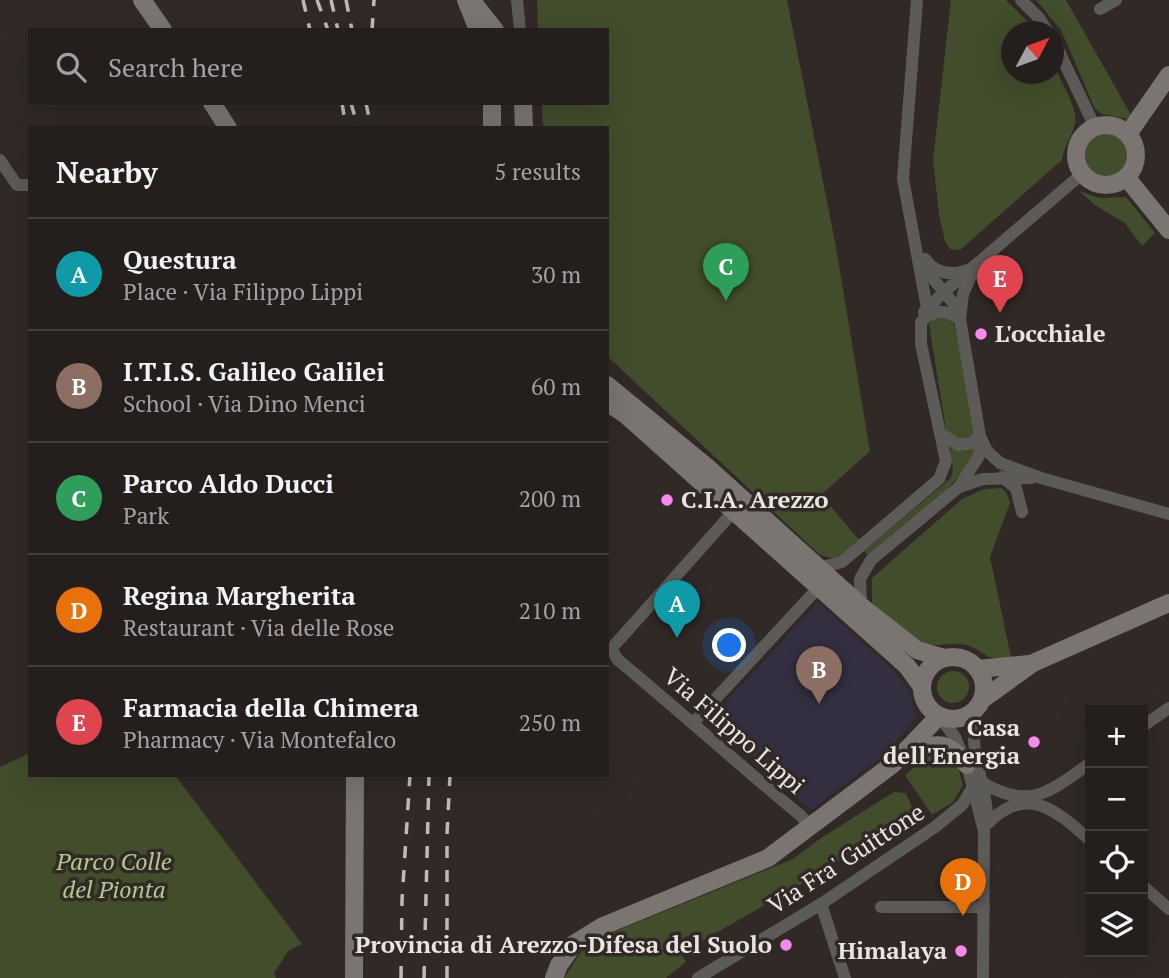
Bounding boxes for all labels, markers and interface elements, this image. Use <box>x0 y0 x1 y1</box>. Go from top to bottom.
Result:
north arrow <box>1001 21 1064 84</box>
search box <box>28 28 609 105</box>
icon: search <box>52 48 90 86</box>
text: Search here <box>108 50 243 84</box>
text: Nearby <box>56 152 158 192</box>
text: 5 results <box>494 156 581 187</box>
text: Questura <box>123 242 237 276</box>
pin: C <box>703 243 749 301</box>
pin: E <box>977 255 1023 313</box>
text: A <box>71 259 87 290</box>
text: 30 m <box>531 259 581 290</box>
text: Place · Via Filippo Lippi <box>123 276 363 307</box>
place label: L'occhiale <box>995 317 1106 349</box>
marker: L'occhiale <box>973 326 989 342</box>
text: I.T.I.S. Galileo Galilei <box>123 354 385 388</box>
text: B <box>72 371 86 402</box>
text: 60 m <box>531 371 581 402</box>
text: School · Via Dino Menci <box>123 388 366 419</box>
text: Parco Aldo Ducci <box>123 466 334 500</box>
text: C <box>72 483 87 514</box>
text: 200 m <box>519 483 581 514</box>
place label: C.I.A. Arezzo <box>681 483 829 515</box>
marker: C.I.A. Arezzo <box>659 492 675 508</box>
text: Park <box>123 500 169 531</box>
text: Regina Margherita <box>123 578 356 612</box>
pin: A <box>654 580 700 638</box>
text: D <box>71 595 87 626</box>
text: 210 m <box>519 595 581 626</box>
text: Restaurant · Via delle Rose <box>123 612 394 643</box>
your location <box>712 628 746 662</box>
pin: B <box>796 646 842 704</box>
street label: Via Filippo Lippi <box>657 660 812 801</box>
text: Farmacia della Chimera <box>123 690 419 724</box>
map controls <box>1085 705 1148 957</box>
button: + <box>1085 705 1148 768</box>
text: E <box>72 707 86 738</box>
text: 250 m <box>519 707 581 738</box>
place label: Casa dell'Energia <box>883 711 1021 771</box>
text: Pharmacy · Via Montefalco <box>123 724 396 755</box>
marker: Casa dell'Energia <box>1026 734 1042 750</box>
button: − <box>1085 768 1148 831</box>
street label: Via Fra' Guittone <box>761 795 930 921</box>
button: locate <box>1085 831 1148 894</box>
park label: Parco Colle del Pionta <box>55 845 172 905</box>
pin: D <box>940 858 986 916</box>
button: layers <box>1085 894 1148 957</box>
place label: Provincia di Arezzo-Difesa del Suolo <box>355 928 772 960</box>
place label: Himalaya <box>838 934 948 966</box>
marker: Provincia di Arezzo-Difesa del Suolo <box>778 937 794 953</box>
marker: Himalaya <box>953 943 969 959</box>

